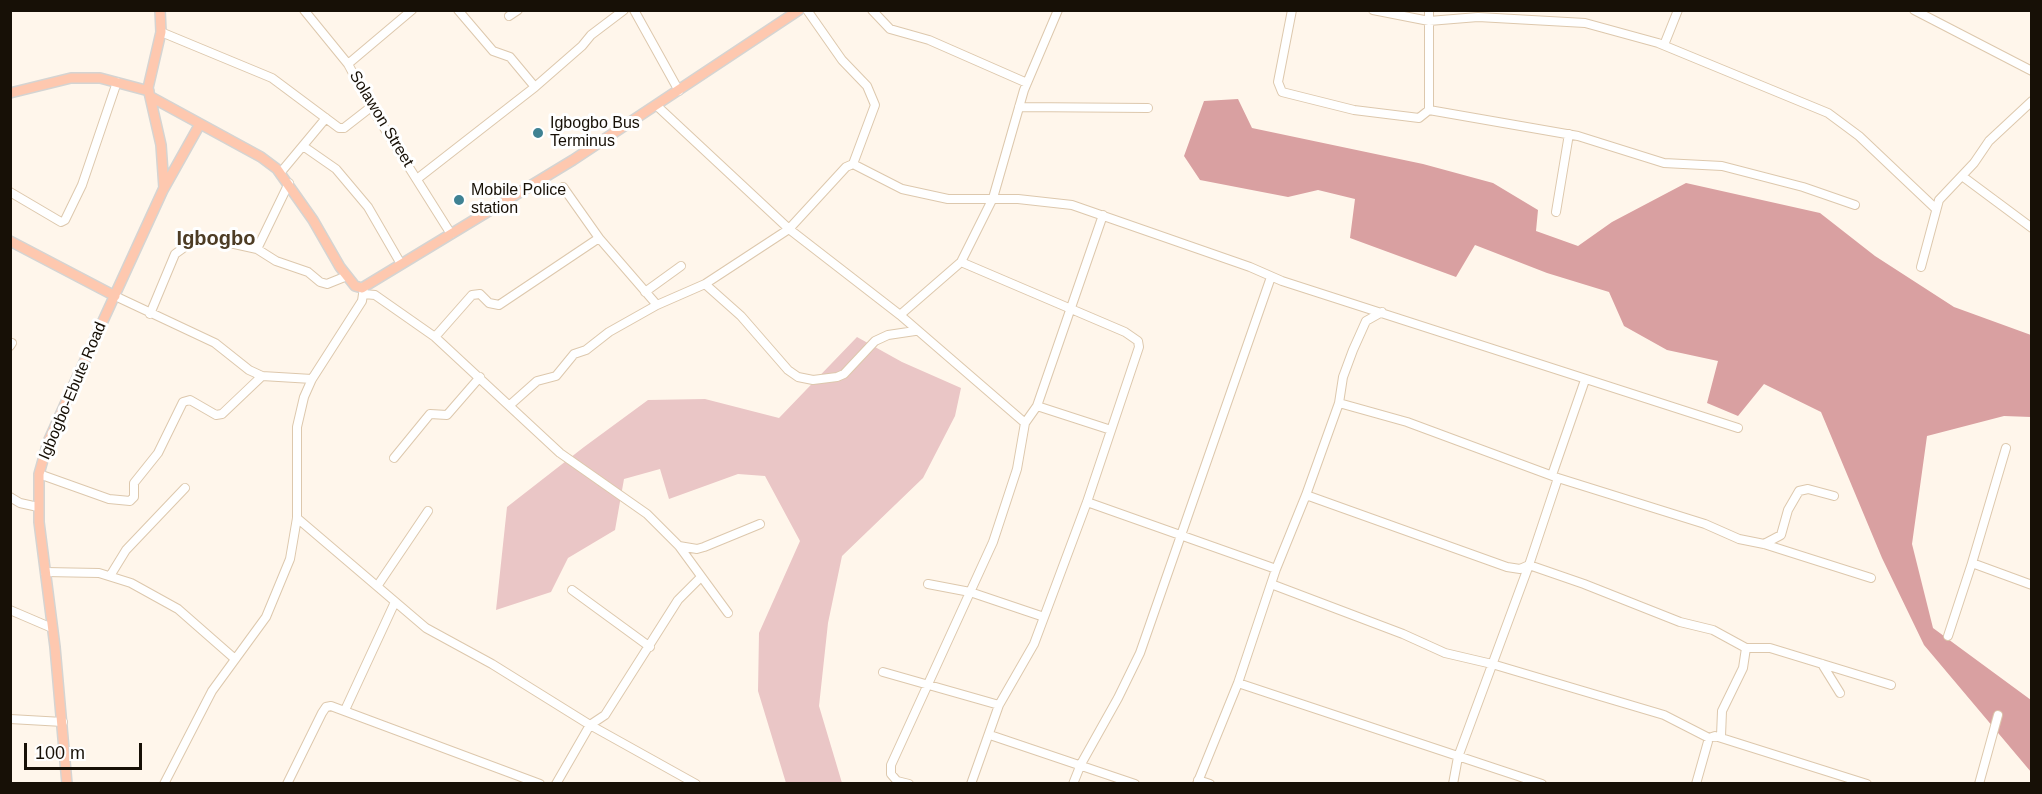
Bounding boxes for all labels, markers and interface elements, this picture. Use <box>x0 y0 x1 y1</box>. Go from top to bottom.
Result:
street label: Solawon Street <box>345 68 417 170</box>
place label: Igbogbo Bus Terminus <box>550 114 640 152</box>
marker: Igbogbo Bus Terminus <box>531 126 545 140</box>
place label: Mobile Police station <box>471 181 566 219</box>
marker: Mobile Police station <box>452 193 466 207</box>
district label: Igbogbo <box>177 227 255 251</box>
street label: Igbogbo-Ebute Road <box>35 319 111 463</box>
scale bar <box>27 731 146 769</box>
text: 100 m <box>35 743 85 763</box>

